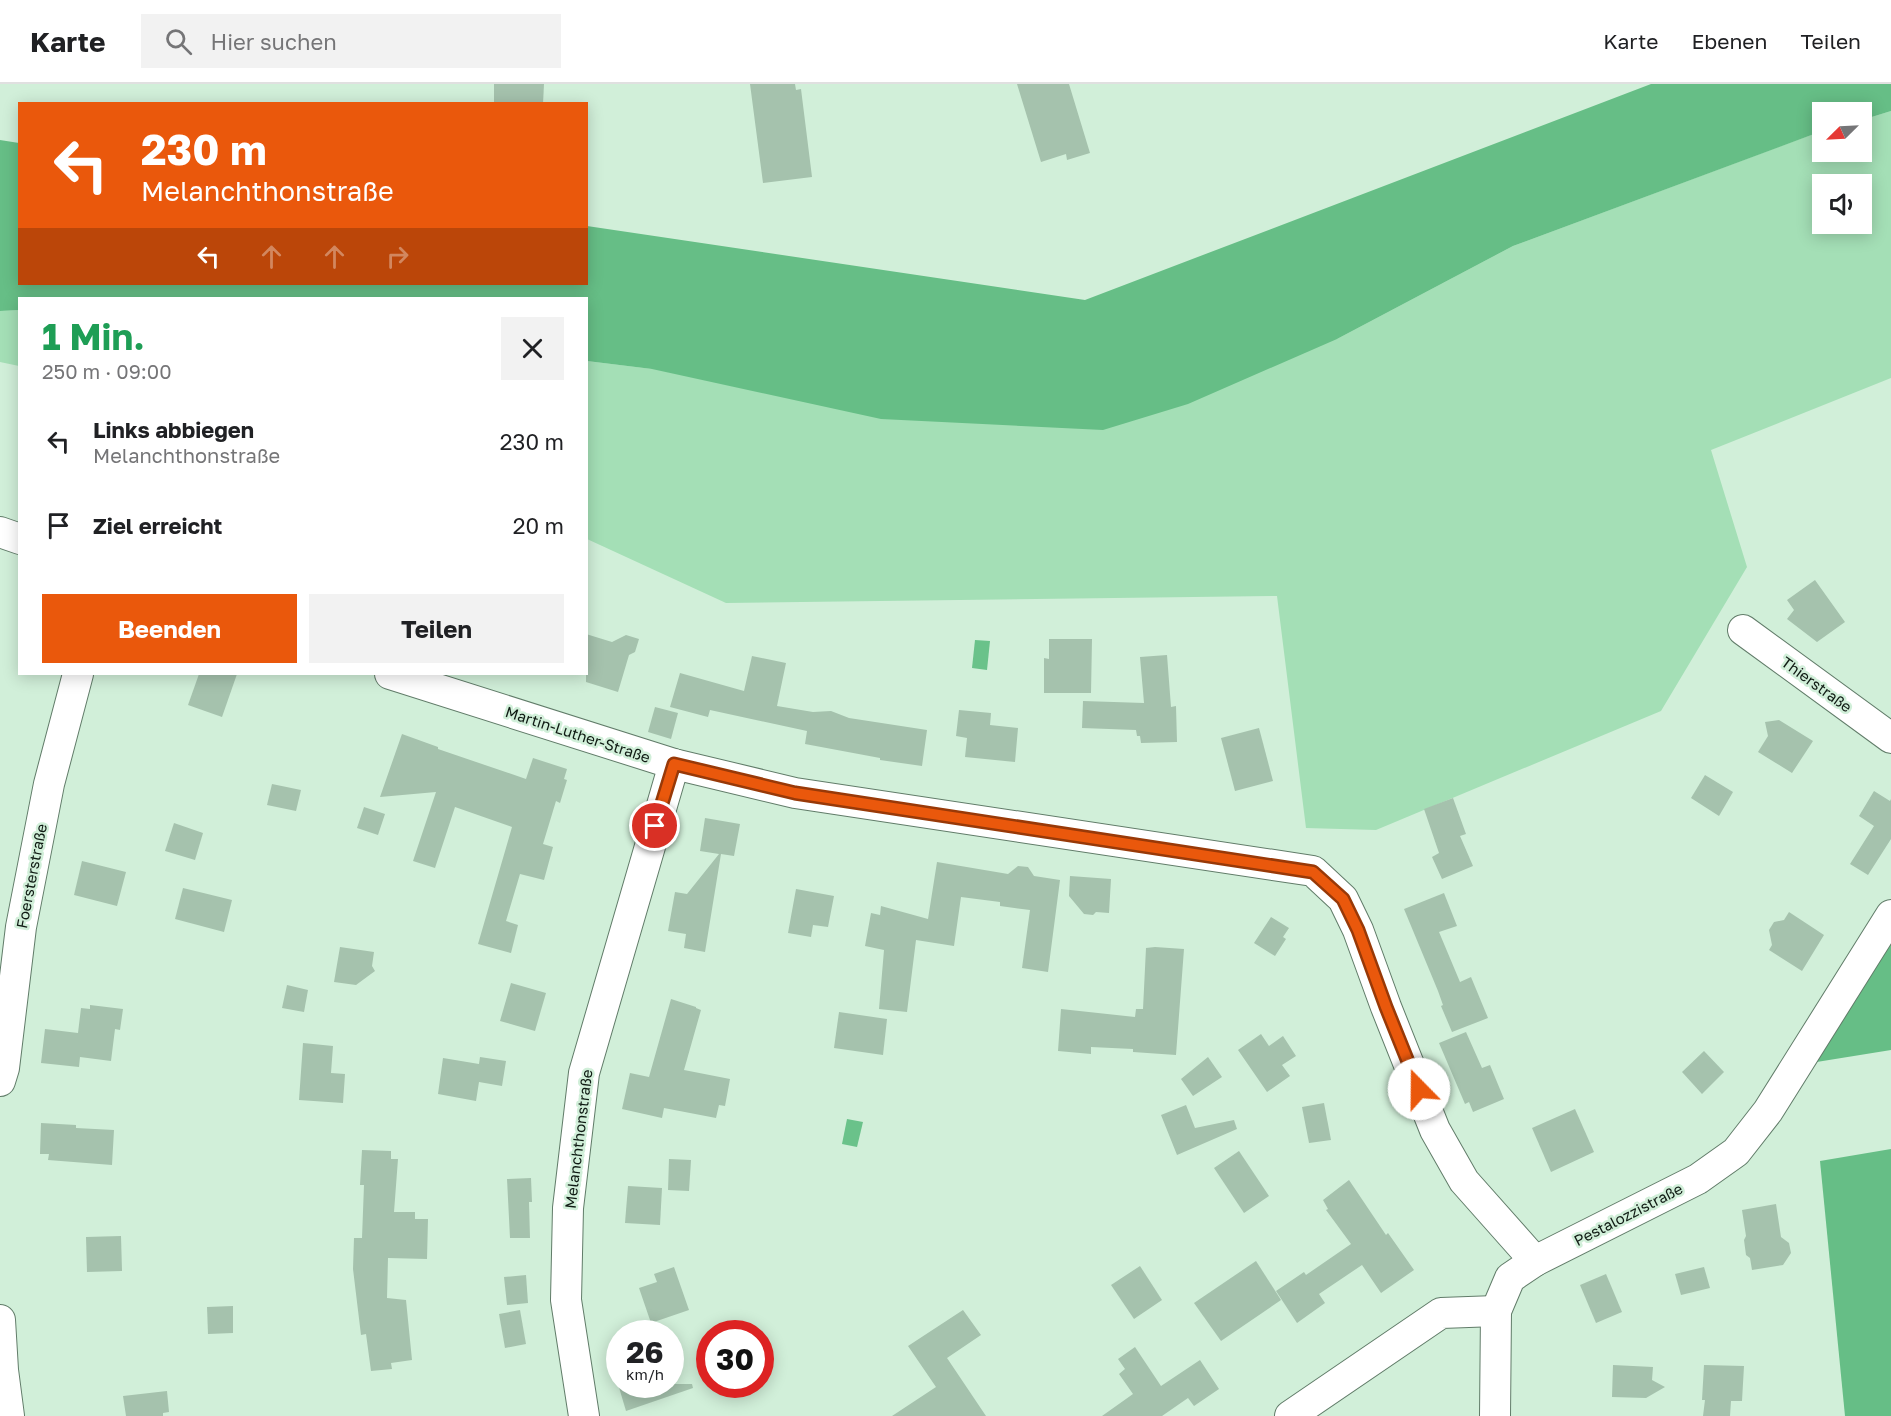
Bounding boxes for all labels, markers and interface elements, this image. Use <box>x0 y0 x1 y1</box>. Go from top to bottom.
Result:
search box <box>141 14 561 68</box>
text: Karte <box>30 25 105 58</box>
icon: search <box>162 25 195 58</box>
text: Hier suchen <box>210 28 337 55</box>
text: Karte <box>1603 28 1659 54</box>
text: Ebenen <box>1692 28 1767 54</box>
text: Teilen <box>1800 28 1861 54</box>
north arrow <box>1812 102 1872 162</box>
map controls <box>1812 102 1872 234</box>
text: 230 m <box>141 124 267 174</box>
icon: left <box>42 126 120 204</box>
button: sound <box>1812 174 1872 234</box>
text: Melanchthonstraße <box>141 175 394 207</box>
icon: left <box>192 240 225 273</box>
icon: ahead <box>255 240 288 273</box>
icon: ahead <box>318 240 351 273</box>
icon: right <box>381 240 414 273</box>
text: 1 Min. <box>42 315 145 358</box>
button: close <box>501 317 564 380</box>
text: 250 m · 09:00 <box>42 359 172 383</box>
text: Links abbiegen <box>93 416 254 443</box>
icon: left <box>42 425 75 458</box>
text: 230 m <box>500 428 564 455</box>
text: Melanchthonstraße <box>93 443 280 467</box>
icon: arrive <box>42 509 75 542</box>
text: Ziel erreicht <box>93 512 222 539</box>
text: 20 m <box>513 512 564 539</box>
button: Beenden <box>42 594 297 663</box>
button: Teilen <box>309 594 564 663</box>
street label: Thierstraße <box>1778 652 1856 716</box>
street label: Martin-Luther-Straße <box>503 702 653 766</box>
pin <box>629 800 680 851</box>
icon: arrive <box>638 809 671 842</box>
street label: Foersterstraße <box>12 822 50 930</box>
position arrow <box>1387 1057 1451 1121</box>
street label: Melanchthonstraße <box>561 1068 596 1210</box>
street label: Pestalozzistraße <box>1571 1179 1686 1249</box>
speed limit sign: 30 <box>696 1320 774 1398</box>
text: 26 <box>626 1334 664 1370</box>
text: km/h <box>626 1365 664 1383</box>

